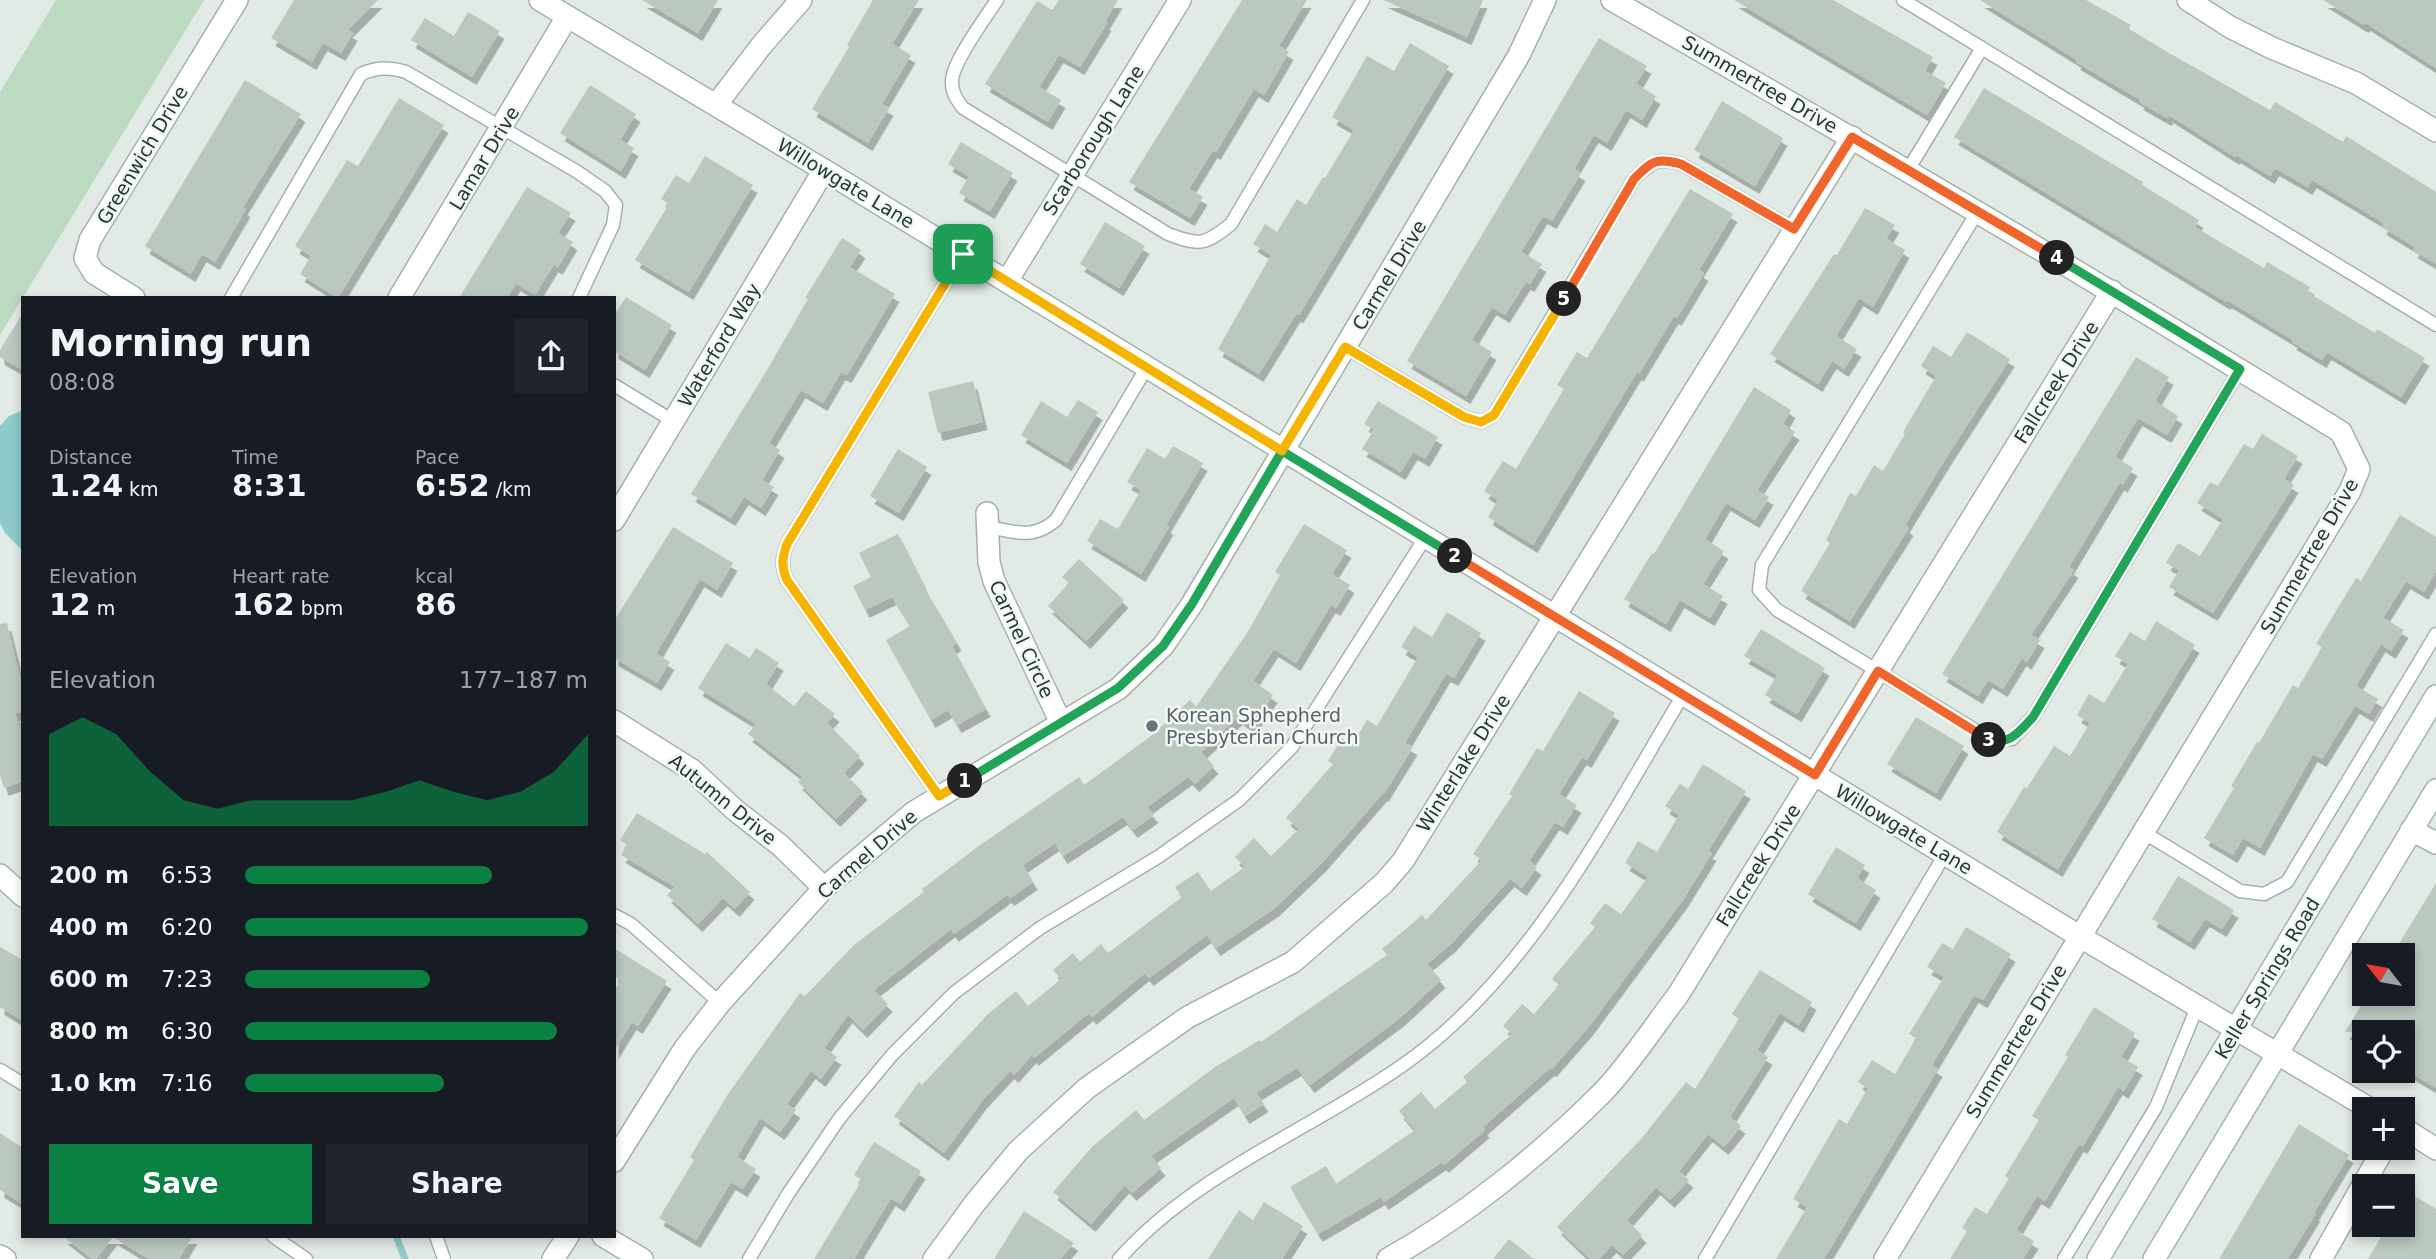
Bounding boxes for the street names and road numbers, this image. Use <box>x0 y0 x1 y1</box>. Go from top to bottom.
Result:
street label: Summertree Drive <box>1678 31 1842 137</box>
street label: Scarborough Lane <box>1038 61 1148 219</box>
street label: Greenwich Drive <box>92 82 192 228</box>
street label: Lamar Drive <box>444 102 524 214</box>
street label: Willowgate Lane <box>773 133 919 233</box>
street label: Carmel Drive <box>1347 216 1431 334</box>
street label: Waterford Way <box>673 279 765 411</box>
street label: Fallcreek Drive <box>2009 317 2103 447</box>
street label: Summertree Drive <box>2256 474 2362 638</box>
street label: Carmel Circle <box>985 577 1059 701</box>
street label: Winterlake Drive <box>1412 690 1514 836</box>
street label: Autumn Drive <box>665 749 781 849</box>
street label: Willowgate Lane <box>1831 779 1977 879</box>
street label: Fallcreek Drive <box>1711 800 1805 930</box>
street label: Carmel Drive <box>813 805 921 903</box>
street label: Keller Springs Road <box>2210 893 2324 1063</box>
street label: Summertree Drive <box>1961 960 2071 1122</box>

